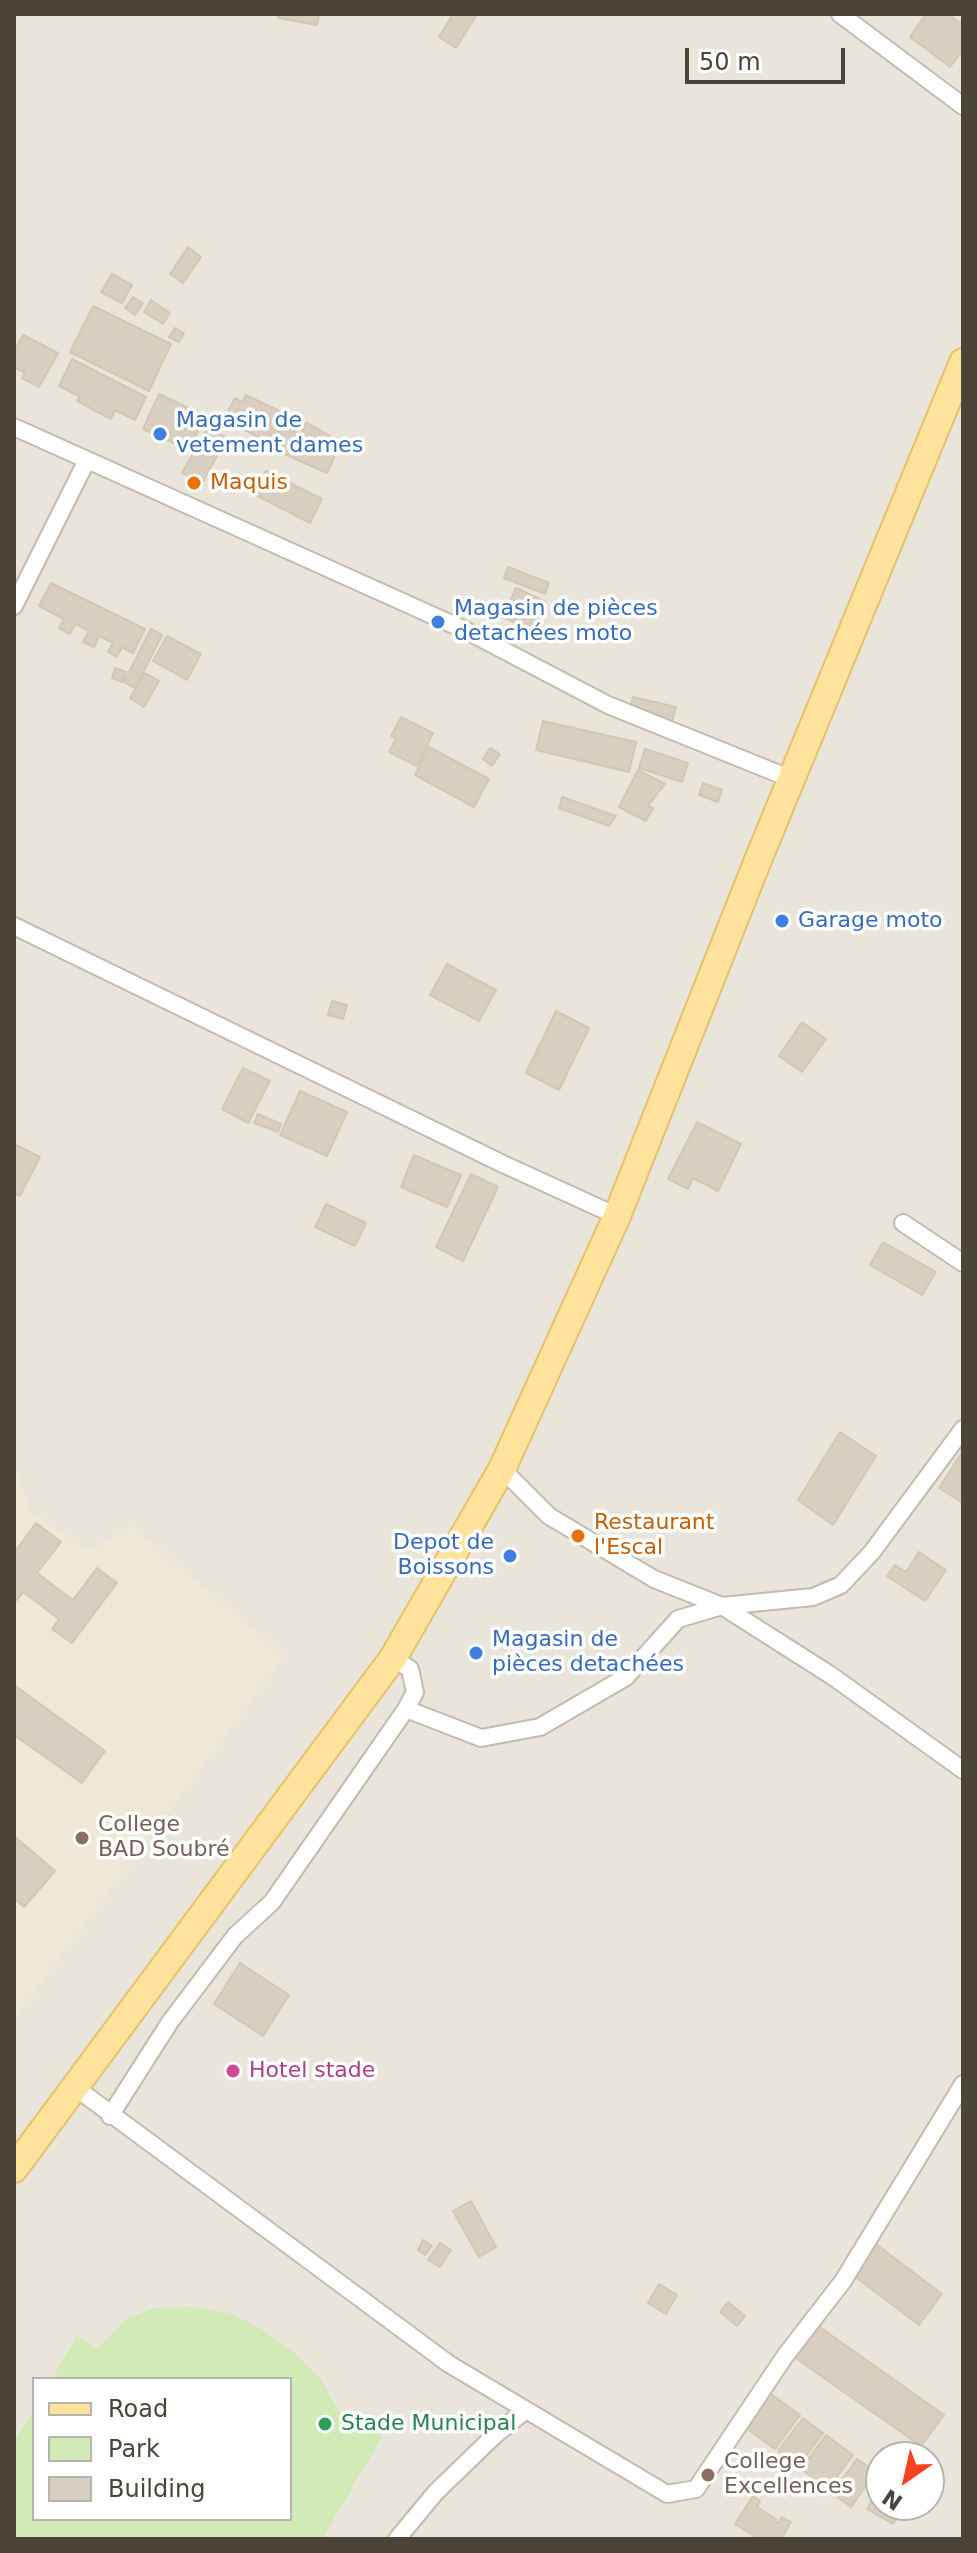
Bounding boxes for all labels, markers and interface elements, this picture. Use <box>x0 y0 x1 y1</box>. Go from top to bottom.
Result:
scale bar <box>689 32 849 82</box>
text: 50 m <box>699 48 761 76</box>
place label: Magasin de vetement dames <box>176 408 363 460</box>
marker: Magasin de vetement dames <box>151 425 169 443</box>
place label: Maquis <box>210 470 288 496</box>
marker: Maquis <box>185 474 203 492</box>
place label: Magasin de pièces detachées moto <box>454 596 658 648</box>
marker: Magasin de pièces detachées moto <box>429 613 447 631</box>
place label: Garage moto <box>798 908 943 934</box>
marker: Garage moto <box>773 912 791 930</box>
place label: Restaurant l'Escal <box>594 1510 714 1562</box>
marker: Restaurant l'Escal <box>569 1527 587 1545</box>
place label: Depot de Boissons <box>393 1530 494 1582</box>
marker: Depot de Boissons <box>501 1547 519 1565</box>
place label: Magasin de pièces detachées <box>492 1627 684 1678</box>
marker: Magasin de pièces detachées <box>467 1644 485 1662</box>
place label: College BAD Soubré <box>98 1812 230 1864</box>
marker: College BAD Soubré <box>73 1829 91 1847</box>
place label: Hotel stade <box>249 2058 375 2084</box>
marker: Hotel stade <box>224 2062 242 2080</box>
legend <box>32 2377 292 2521</box>
text: Road <box>108 2395 168 2423</box>
place label: Stade Municipal <box>341 2411 516 2437</box>
marker: Stade Municipal <box>316 2415 334 2433</box>
text: Park <box>108 2435 160 2463</box>
north arrow <box>865 2441 945 2521</box>
place label: College Excellences <box>724 2449 853 2500</box>
marker: College Excellences <box>699 2466 717 2484</box>
text: Building <box>108 2475 205 2503</box>
text: N <box>878 2484 907 2515</box>

